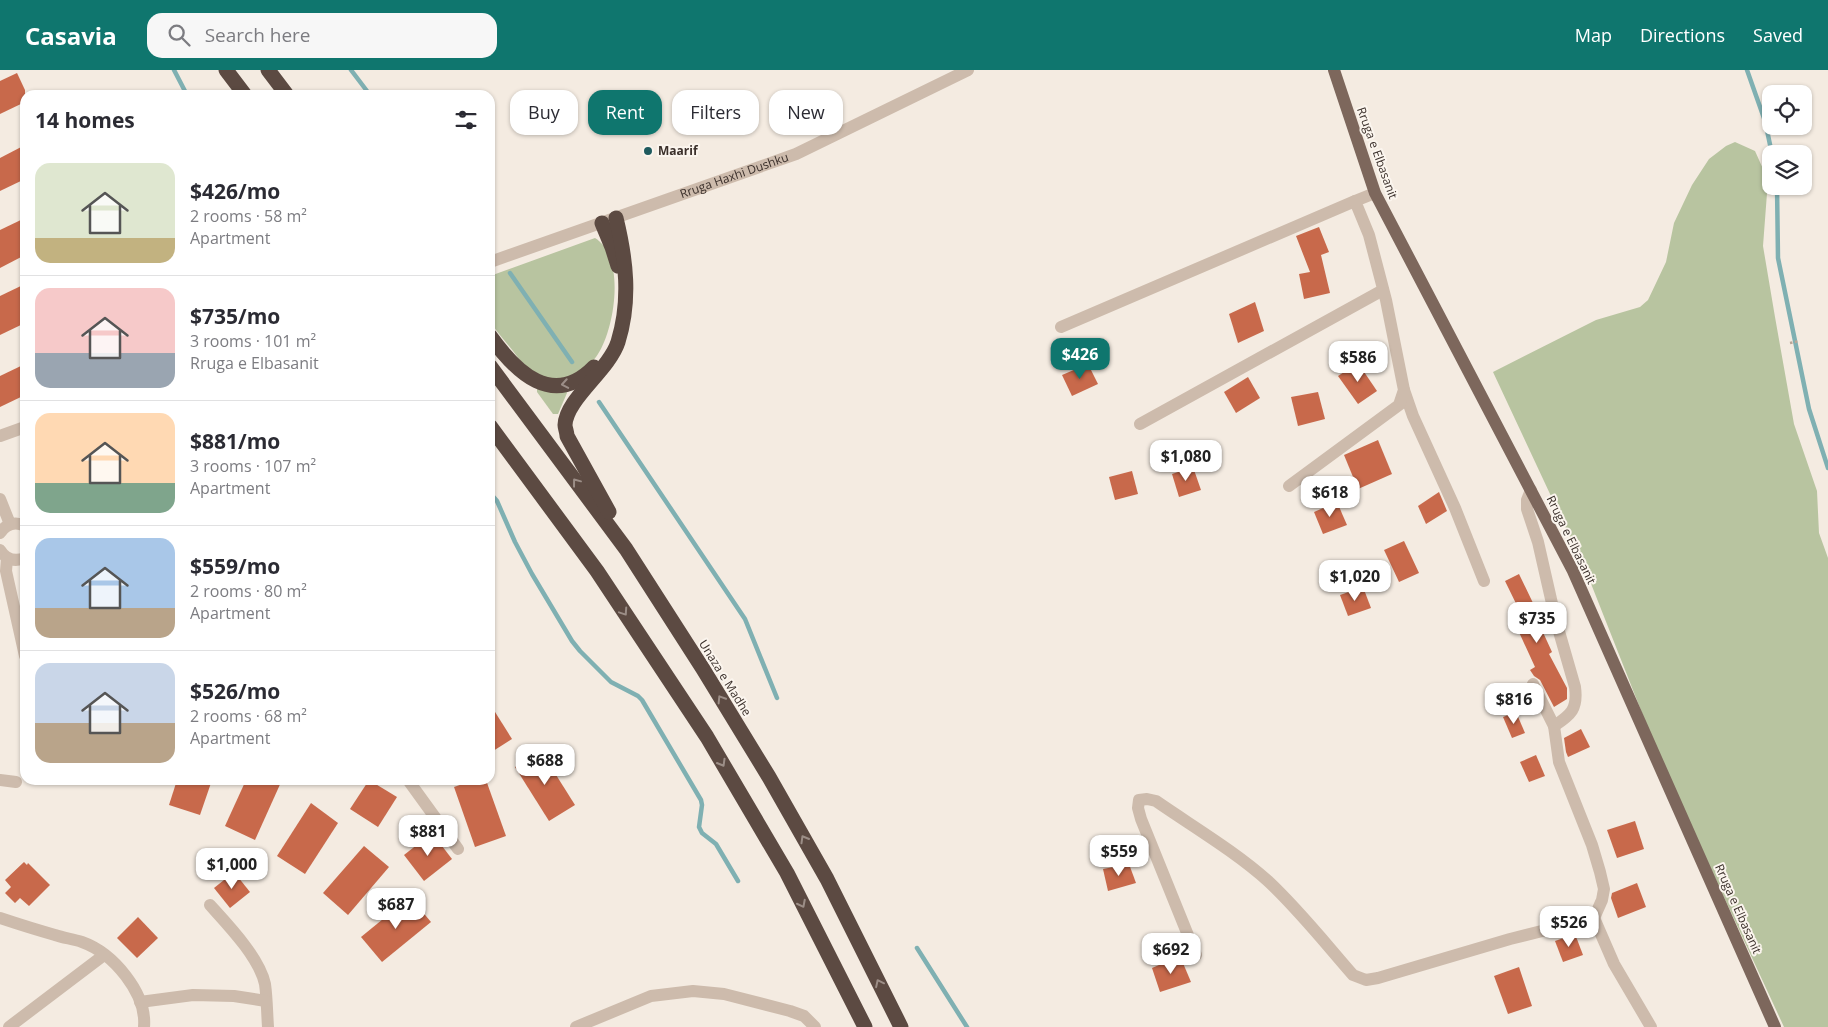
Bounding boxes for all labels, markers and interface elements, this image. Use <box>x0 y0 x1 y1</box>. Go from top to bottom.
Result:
search box <box>147 13 497 58</box>
text: Casavia <box>25 19 117 52</box>
icon: search <box>165 21 193 49</box>
text: Search here <box>205 22 311 48</box>
text: Map <box>1575 23 1612 47</box>
text: Directions <box>1640 23 1725 47</box>
text: Saved <box>1753 23 1803 47</box>
map controls <box>1762 85 1812 195</box>
button: locate <box>1762 85 1812 135</box>
chip: Buy <box>510 90 578 135</box>
chip: Rent <box>588 90 662 135</box>
chip: Filters <box>672 90 759 135</box>
chip: New <box>769 90 843 135</box>
street label: Rruga e Elbasanit <box>1353 105 1402 201</box>
text: 14 homes <box>35 106 135 134</box>
icon: filters <box>452 106 480 134</box>
place label: Maarif <box>658 142 699 159</box>
marker: Maarif <box>642 145 654 157</box>
button: layers <box>1762 145 1812 195</box>
street label: Rruga Haxhi Dushku <box>677 148 791 202</box>
text: $426/mo <box>190 177 280 205</box>
icon: home <box>75 183 135 243</box>
text: 2 rooms · 58 m² <box>190 205 307 227</box>
text: Apartment <box>190 227 270 249</box>
text: $735/mo <box>190 302 280 330</box>
icon: home <box>75 308 135 368</box>
text: 3 rooms · 101 m² <box>190 330 316 352</box>
pin: $426 <box>1050 338 1110 380</box>
pin: $586 <box>1328 340 1388 383</box>
text: $426 <box>1062 343 1098 365</box>
text: $586 <box>1340 346 1376 368</box>
text: Rruga e Elbasanit <box>190 352 319 374</box>
one-way arrow <box>561 379 569 389</box>
text: $881/mo <box>190 427 280 455</box>
icon: home <box>75 433 135 493</box>
pin: $1,080 <box>1145 440 1227 482</box>
text: $1,080 <box>1161 445 1211 467</box>
text: 3 rooms · 107 m² <box>190 455 316 477</box>
pin: $618 <box>1300 476 1360 518</box>
text: Apartment <box>190 477 270 499</box>
one-way arrow <box>573 478 582 488</box>
text: $618 <box>1312 481 1348 503</box>
street label: Rruga e Elbasanit <box>1543 493 1600 587</box>
text: $559/mo <box>190 552 280 580</box>
icon: home <box>75 558 135 618</box>
pin: $1,020 <box>1314 560 1396 602</box>
text: $1,020 <box>1330 565 1380 587</box>
text: 2 rooms · 80 m² <box>190 580 307 602</box>
text: Apartment <box>190 602 270 624</box>
pin: $735 <box>1507 602 1567 644</box>
one-way arrow <box>618 606 627 616</box>
text: $735 <box>1519 607 1555 629</box>
street label: Unaza e Madhe <box>695 636 756 719</box>
text: $526/mo <box>190 677 280 705</box>
pin: $816 <box>1484 682 1544 725</box>
icon: home <box>75 683 135 743</box>
text: $816 <box>1496 688 1532 710</box>
one-way arrow <box>718 696 728 705</box>
text: 2 rooms · 68 m² <box>190 705 307 727</box>
text: Apartment <box>190 727 270 749</box>
pin: $688 <box>515 744 575 786</box>
text: $688 <box>527 749 563 771</box>
one-way arrow <box>716 757 726 766</box>
pin: $881 <box>398 814 458 857</box>
text: $881 <box>410 820 446 842</box>
pin: $559 <box>1089 834 1149 877</box>
one-way arrow <box>801 835 811 844</box>
text: $559 <box>1101 840 1137 862</box>
pin: $1,000 <box>191 848 273 890</box>
text: $1,000 <box>207 853 257 875</box>
street label: Rruga e Elbasanit <box>1711 861 1766 956</box>
pin: $687 <box>366 888 426 930</box>
text: $687 <box>378 893 414 915</box>
one-way arrow <box>796 899 806 908</box>
pin: $526 <box>1539 906 1599 948</box>
text: $526 <box>1551 911 1587 933</box>
pin: $692 <box>1141 932 1201 975</box>
text: $692 <box>1153 938 1189 960</box>
one-way arrow <box>875 979 885 988</box>

